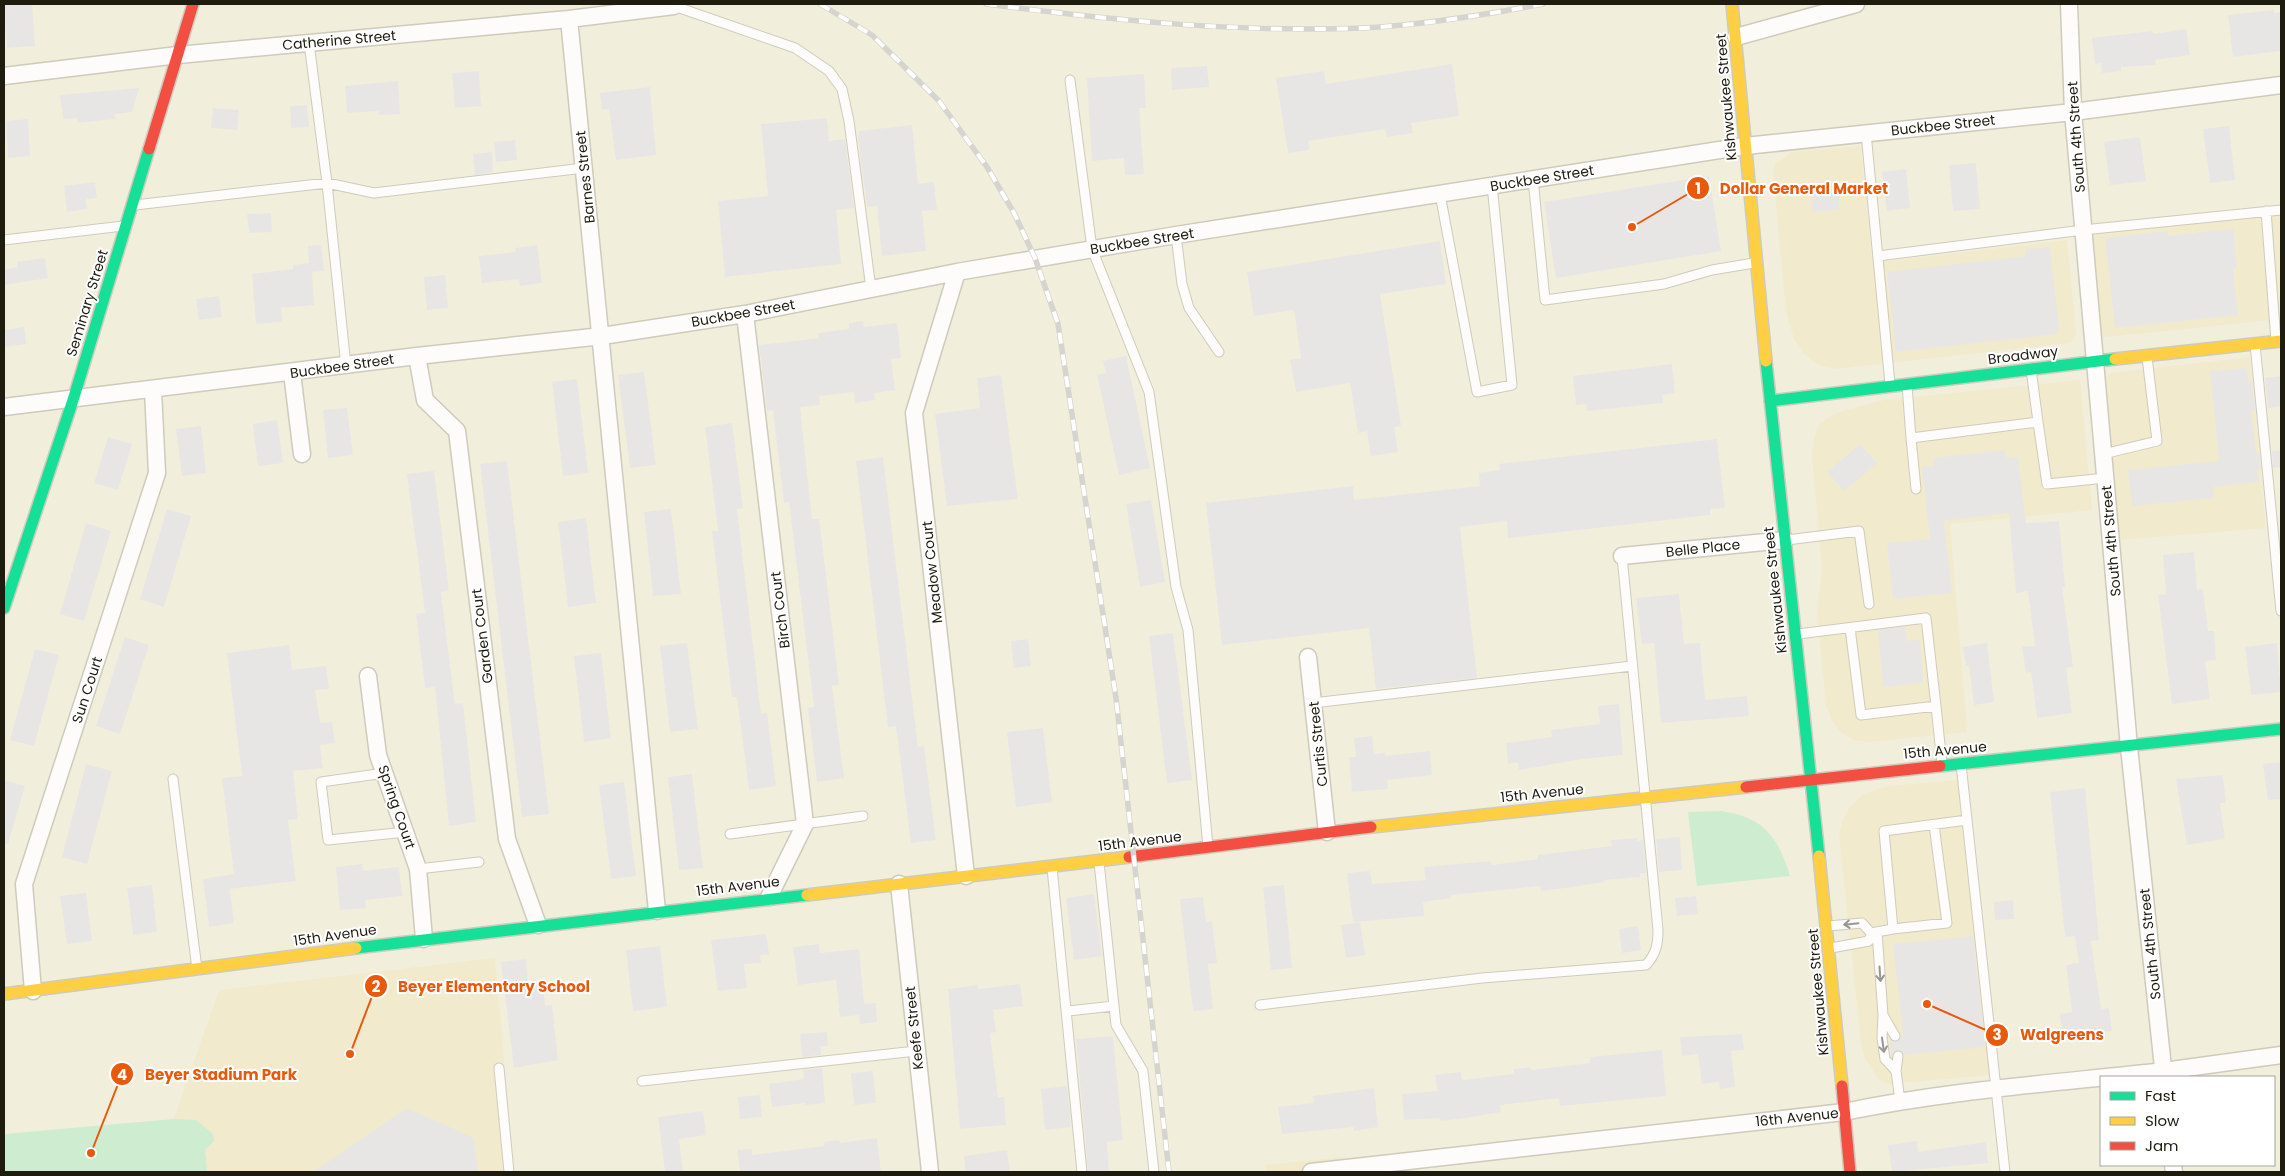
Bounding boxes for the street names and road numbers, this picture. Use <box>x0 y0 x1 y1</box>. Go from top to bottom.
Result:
street label: Catherine Street <box>281 25 397 55</box>
street label: Kishwaukee Street <box>1710 33 1742 161</box>
street label: South 4th Street <box>2062 81 2090 193</box>
street label: Buckbee Street <box>1890 110 1996 140</box>
street label: Barnes Street <box>570 130 600 224</box>
street label: Buckbee Street <box>1489 160 1595 196</box>
street label: Buckbee Street <box>1089 223 1195 259</box>
street label: Seminary Street <box>61 247 113 359</box>
street label: Buckbee Street <box>690 294 796 332</box>
street label: Broadway <box>1987 341 2059 369</box>
street label: Buckbee Street <box>289 349 395 383</box>
street label: South 4th Street <box>2096 485 2126 597</box>
street label: Meadow Court <box>917 520 947 624</box>
street label: Kishwaukee Street <box>1758 526 1792 654</box>
street label: Belle Place <box>1665 534 1742 562</box>
street label: Birch Court <box>765 570 795 650</box>
street label: Garden Court <box>466 587 498 685</box>
street label: Sun Court <box>67 654 107 726</box>
street label: Curtis Street <box>1304 700 1332 788</box>
street label: 15th Avenue <box>1902 736 1988 764</box>
street label: Spring Court <box>373 762 421 852</box>
street label: 15th Avenue <box>1499 779 1585 807</box>
street label: 15th Avenue <box>1097 826 1183 856</box>
street label: 15th Avenue <box>695 871 781 901</box>
street label: South 4th Street <box>2134 887 2166 1001</box>
street label: 15th Avenue <box>292 919 378 951</box>
street label: Kishwaukee Street <box>1802 928 1834 1056</box>
street label: Keefe Street <box>900 985 928 1071</box>
street label: 16th Avenue <box>1754 1103 1840 1131</box>

